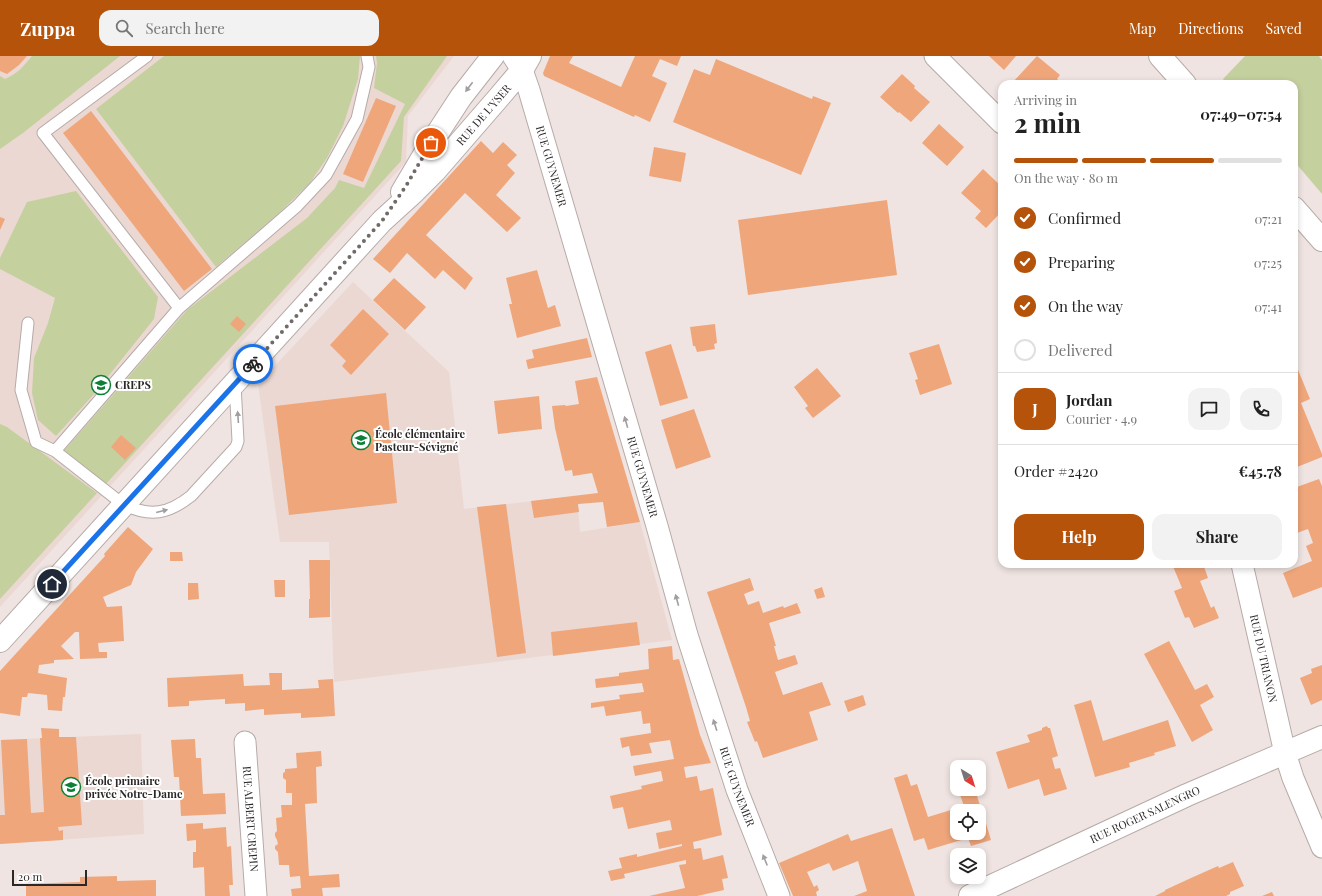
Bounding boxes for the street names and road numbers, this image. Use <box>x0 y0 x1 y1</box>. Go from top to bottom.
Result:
street label: RUE DE L'YSER <box>453 80 514 148</box>
street label: RUE GUYNEMER <box>533 124 571 209</box>
street label: RUE GUYNEMER <box>624 434 662 520</box>
street label: RUE DU TRIANON <box>1247 613 1281 704</box>
street label: RUE GUYNEMER <box>717 745 759 829</box>
street label: RUE ALBERT CREPIN <box>240 765 262 872</box>
street label: RUE ROGER SALENGRO <box>1087 782 1202 846</box>

